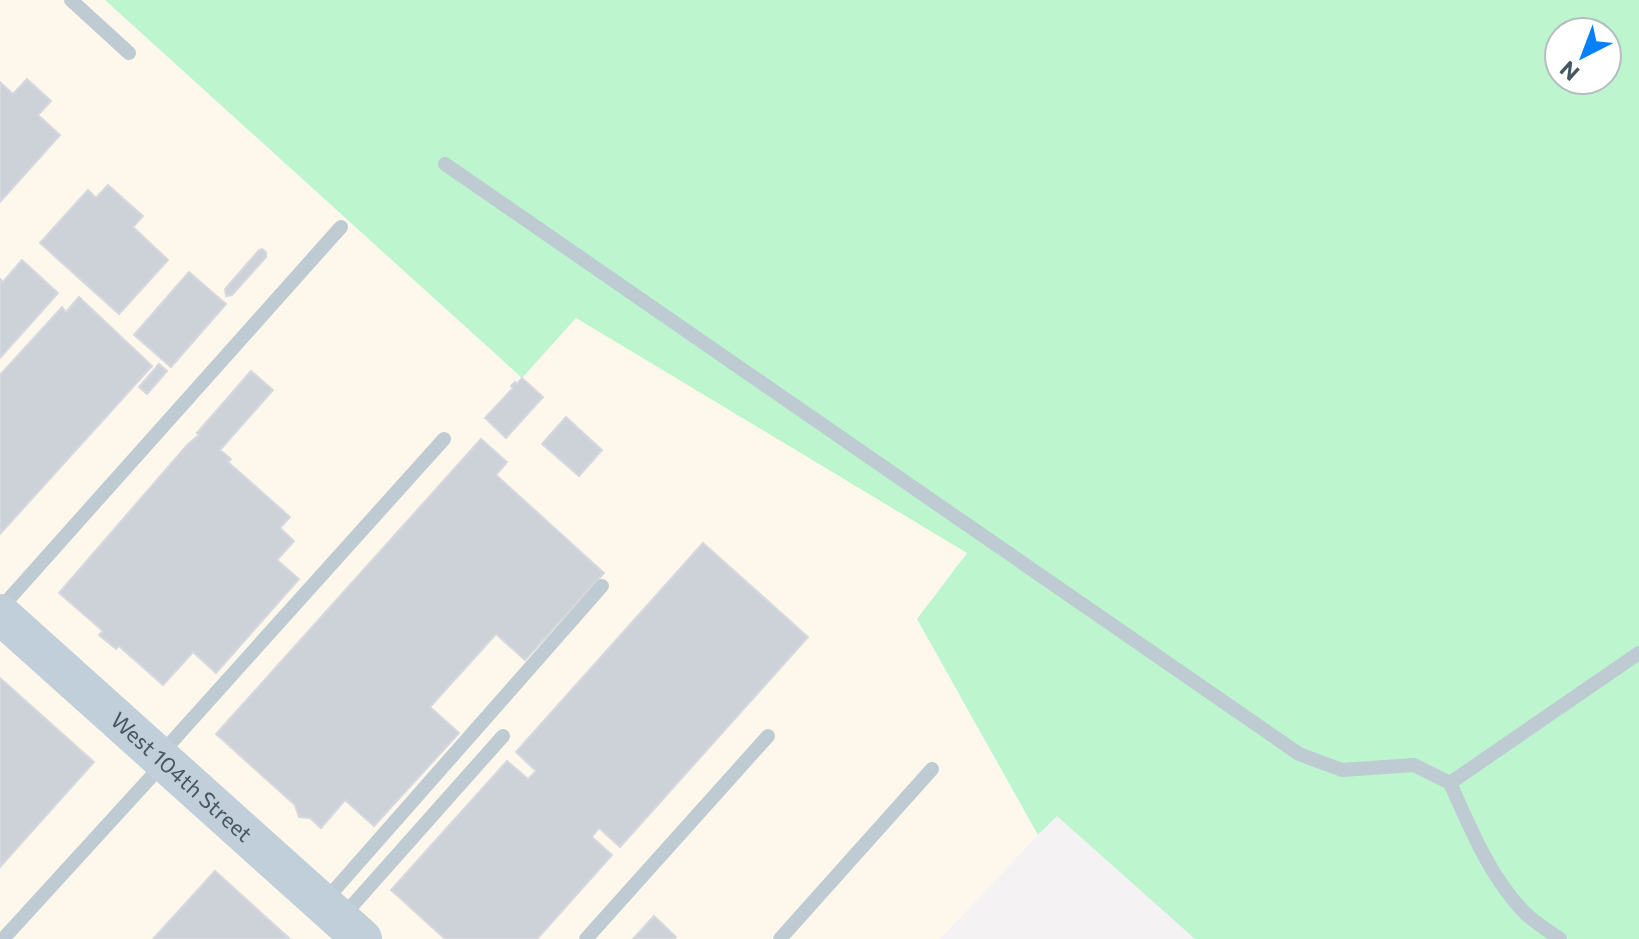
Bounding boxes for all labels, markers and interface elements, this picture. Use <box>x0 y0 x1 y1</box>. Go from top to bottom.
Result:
north arrow <box>1543 16 1623 96</box>
text: N <box>1554 56 1584 87</box>
street label: West 104th Street <box>106 706 258 847</box>

